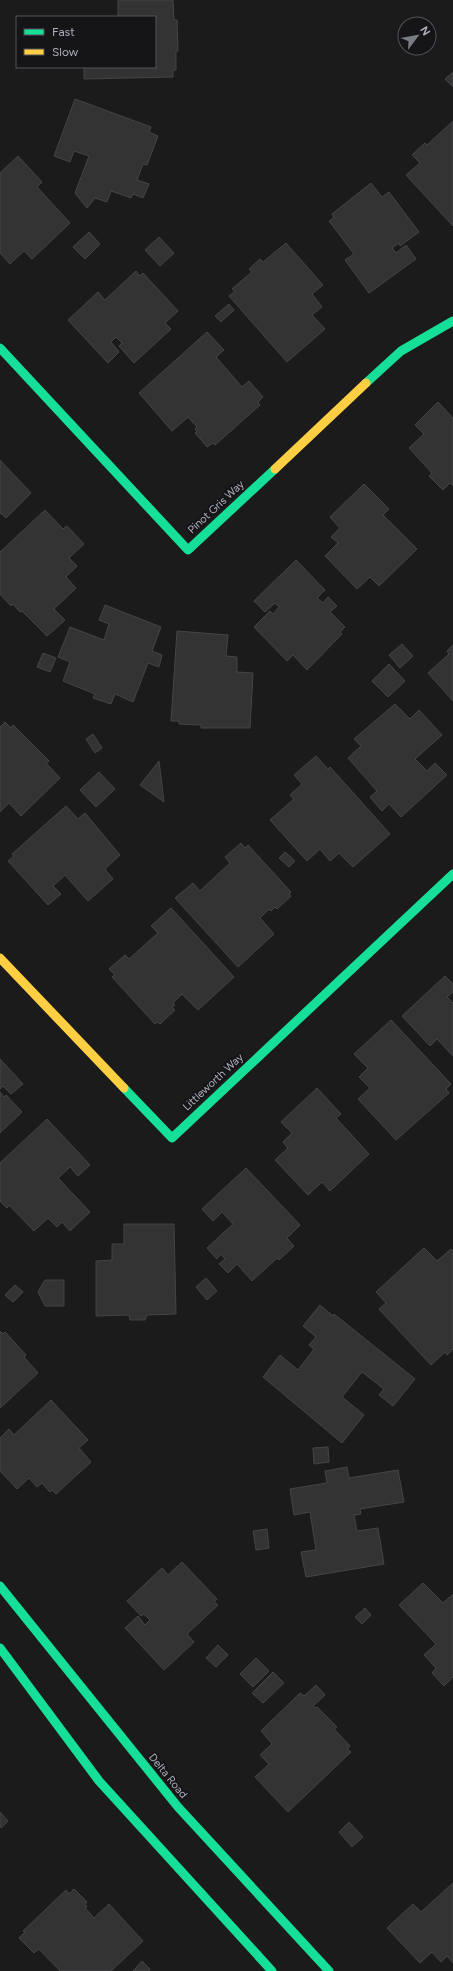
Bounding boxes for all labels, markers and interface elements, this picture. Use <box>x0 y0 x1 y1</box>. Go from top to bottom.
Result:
legend <box>16 16 156 68</box>
north arrow <box>397 16 437 56</box>
text: N <box>417 24 433 38</box>
text: Fast <box>52 25 75 39</box>
text: Slow <box>52 45 79 59</box>
street label: Pinot Gris Way <box>185 477 247 536</box>
street label: Littleworth Way <box>180 1051 246 1113</box>
street label: Delta Road <box>146 1751 190 1801</box>

